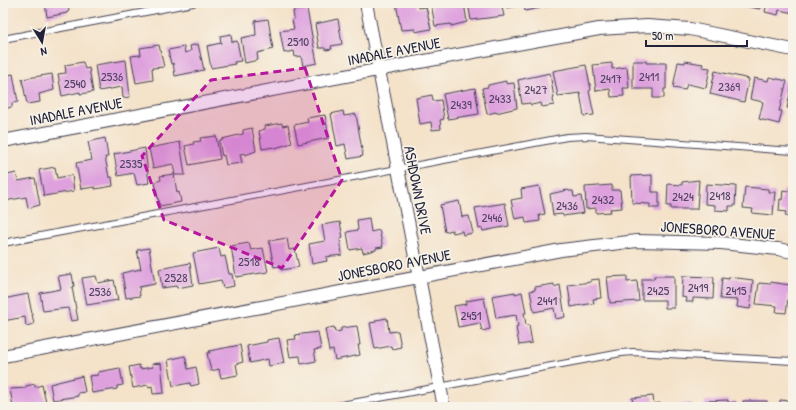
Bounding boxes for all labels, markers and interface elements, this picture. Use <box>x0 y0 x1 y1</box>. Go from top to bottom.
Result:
north arrow <box>22 22 62 62</box>
scale bar <box>646 22 747 48</box>
text: 50 m <box>652 27 673 44</box>
house number: 2510 <box>287 32 309 50</box>
street label: INADALE AVENUE <box>346 32 443 70</box>
text: N <box>40 44 48 59</box>
house number: 2536 <box>101 67 123 85</box>
house number: 2411 <box>639 67 659 85</box>
house number: 2417 <box>600 69 622 87</box>
house number: 2540 <box>64 74 86 92</box>
house number: 2369 <box>718 77 740 95</box>
house number: 2427 <box>524 80 548 98</box>
house number: 2433 <box>489 89 511 107</box>
street label: INADALE AVENUE <box>28 92 125 130</box>
house number: 2439 <box>450 95 472 113</box>
street label: ASHDOWN DRIVE <box>399 144 437 236</box>
house number: 2535 <box>120 154 143 172</box>
house number: 2418 <box>709 186 731 204</box>
house number: 2424 <box>672 187 694 205</box>
house number: 2432 <box>592 190 614 208</box>
house number: 2436 <box>556 196 578 214</box>
house number: 2446 <box>481 208 503 226</box>
street label: JONESBORO AVENUE <box>660 216 777 245</box>
street label: JONESBORO AVENUE <box>335 244 453 286</box>
house number: 2518 <box>238 252 260 270</box>
house number: 2528 <box>164 268 188 286</box>
house number: 2419 <box>688 278 708 296</box>
house number: 2425 <box>647 281 670 299</box>
house number: 2415 <box>725 281 747 299</box>
house number: 2536 <box>89 282 111 300</box>
house number: 2441 <box>537 291 558 309</box>
house number: 2451 <box>460 306 482 324</box>

